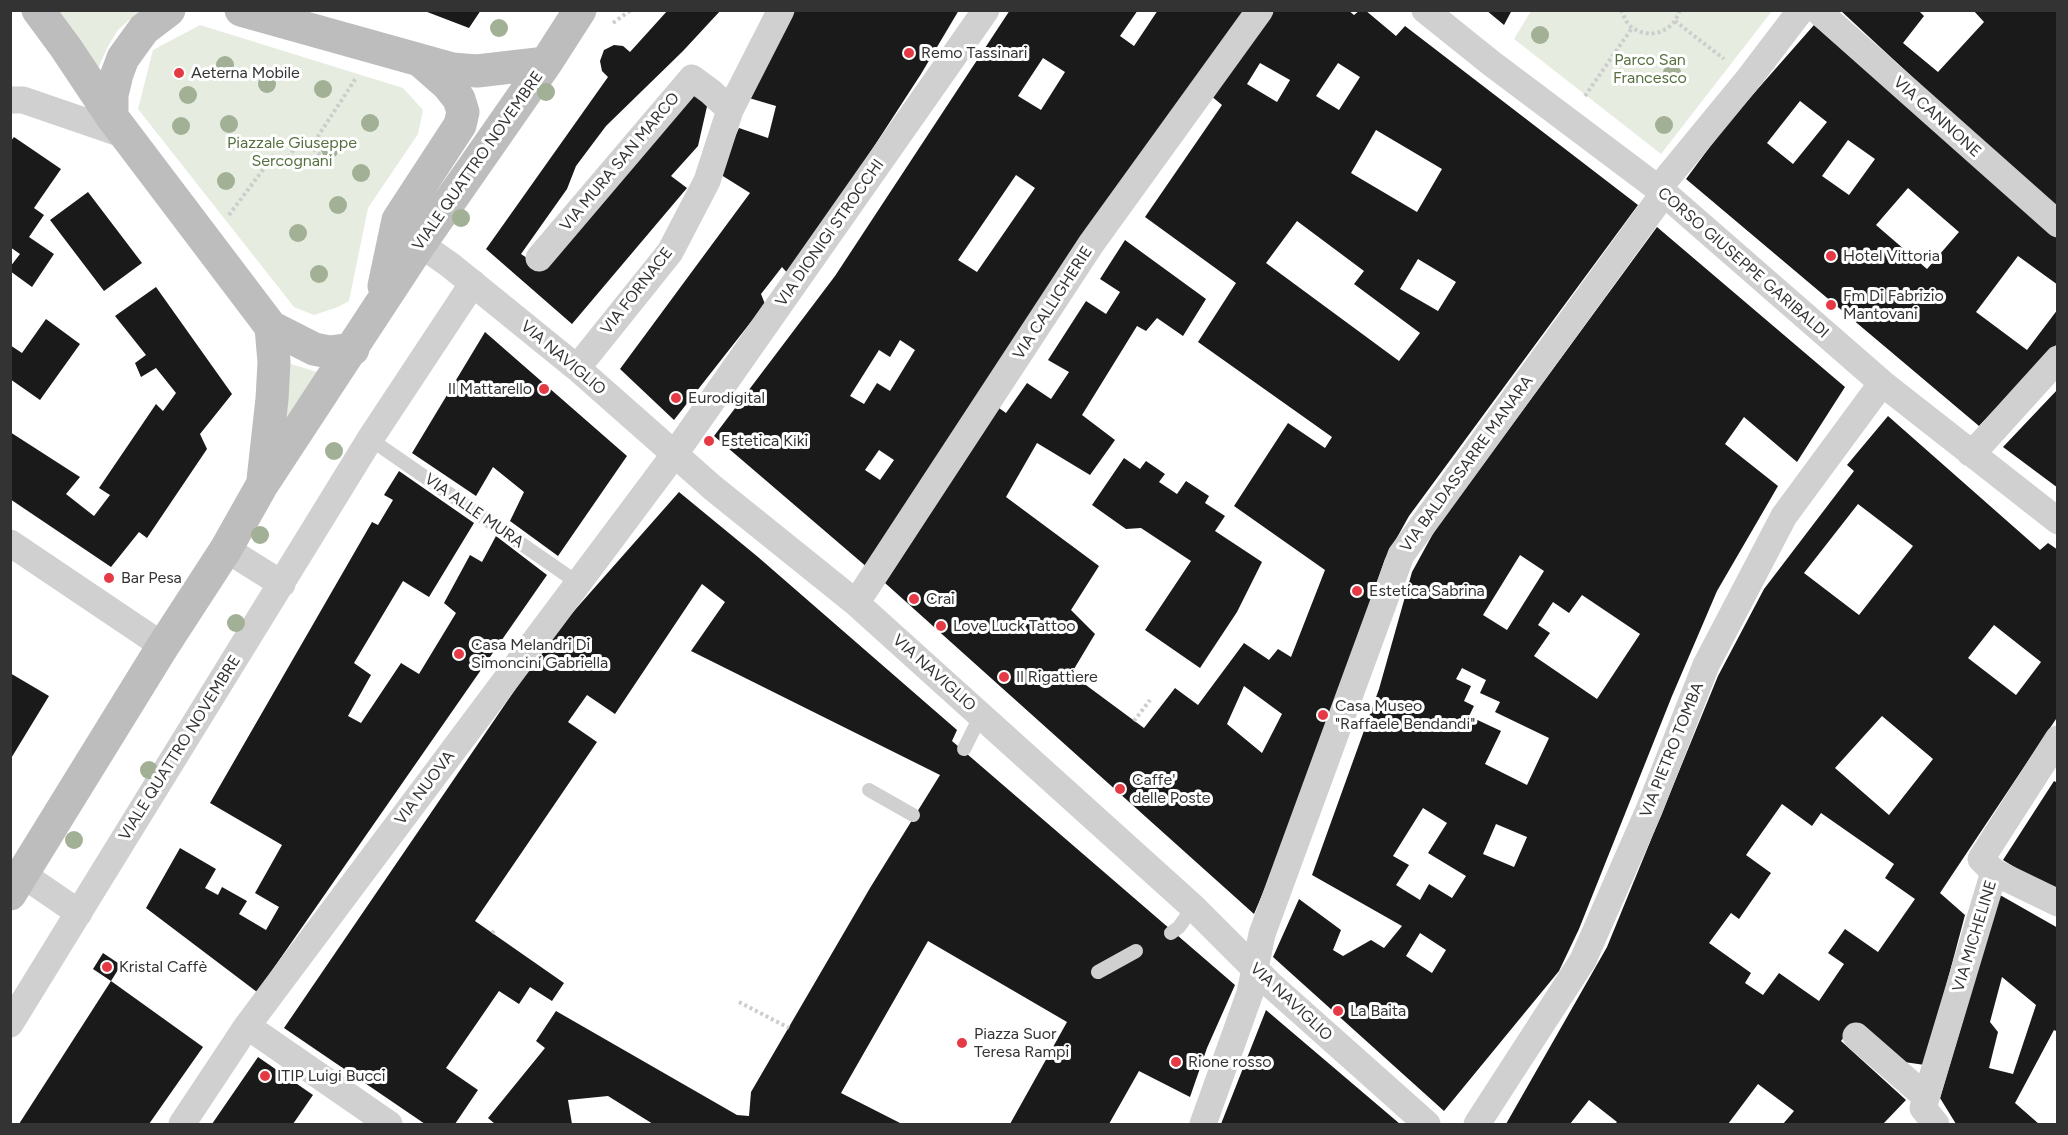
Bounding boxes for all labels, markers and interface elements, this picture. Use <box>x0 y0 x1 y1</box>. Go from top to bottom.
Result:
place label: Remo Tassinari <box>921 43 1027 63</box>
marker: Remo Tassinari <box>902 46 916 60</box>
park label: Parco San Francesco <box>1613 50 1687 88</box>
place label: Aeterna Mobile <box>191 63 300 83</box>
marker: Aeterna Mobile <box>172 66 186 80</box>
street label: VIALE QUATTRO NOVEMBRE <box>409 68 547 254</box>
street label: VIA CANNONE <box>1889 73 1985 161</box>
street label: VIA MURA SAN MARCO <box>556 89 684 235</box>
park label: Piazzale Giuseppe Sercognani <box>227 133 357 171</box>
street label: VIA DIONIGI STROCCHI <box>772 156 888 310</box>
street label: CORSO GIUSEPPE GARIBALDI <box>1654 183 1832 343</box>
street label: VIA CALLIGHERIE <box>1009 243 1097 363</box>
street label: VIA FORNACE <box>597 244 677 338</box>
place label: Hotel Vittoria <box>1843 246 1940 266</box>
marker: Hotel Vittoria <box>1824 249 1838 263</box>
place label: Fm Di Fabrizio Mantovani <box>1843 286 1944 324</box>
marker: Fm Di Fabrizio Mantovani <box>1824 298 1838 312</box>
street label: VIA NAVIGLIO <box>516 317 610 399</box>
street label: VIA BALDASSARRE MANARA <box>1397 372 1537 556</box>
place label: Il Mattarello <box>448 379 532 399</box>
marker: Il Mattarello <box>537 382 551 396</box>
place label: Eurodigital <box>688 388 765 408</box>
marker: Eurodigital <box>669 391 683 405</box>
place label: Estetica Kiki <box>721 431 808 451</box>
marker: Estetica Kiki <box>702 434 716 448</box>
street label: VIA ALLE MURA <box>421 470 527 552</box>
place label: Bar Pesa <box>121 568 182 588</box>
marker: Bar Pesa <box>102 571 116 585</box>
place label: Estetica Sabrina <box>1369 581 1485 601</box>
marker: Estetica Sabrina <box>1350 584 1364 598</box>
place label: Crai <box>926 589 955 609</box>
marker: Crai <box>907 592 921 606</box>
place label: Love Luck Tattoo <box>953 616 1075 636</box>
marker: Love Luck Tattoo <box>934 619 948 633</box>
street label: VIA NAVIGLIO <box>888 631 980 715</box>
place label: Casa Melandri Di Simoncini Gabriella <box>471 635 608 673</box>
marker: Casa Melandri Di Simoncini Gabriella <box>452 647 466 661</box>
street label: VIALE QUATTRO NOVEMBRE <box>115 652 245 844</box>
place label: Il Rigattiere <box>1016 667 1098 687</box>
marker: Il Rigattiere <box>997 670 1011 684</box>
street label: VIA PIETRO TOMBA <box>1636 680 1708 820</box>
place label: Casa Museo "Raffaele Bendandi" <box>1335 696 1475 734</box>
marker: Casa Museo "Raffaele Bendandi" <box>1316 708 1330 722</box>
street label: VIA NUOVA <box>391 747 459 829</box>
place label: Caffe' delle Poste <box>1132 770 1210 808</box>
marker: Caffe' delle Poste <box>1113 782 1127 796</box>
street label: VIA MICHELINE <box>1949 878 2001 994</box>
place label: Kristal Caffè <box>119 957 207 977</box>
street label: VIA NAVIGLIO <box>1246 959 1336 1045</box>
marker: Kristal Caffè <box>100 960 114 974</box>
place label: La Baita <box>1350 1001 1406 1021</box>
marker: La Baita <box>1331 1004 1345 1018</box>
place label: Piazza Suor Teresa Rampi <box>974 1024 1069 1062</box>
marker: Piazza Suor Teresa Rampi <box>955 1036 969 1050</box>
place label: Rione rosso <box>1188 1052 1271 1072</box>
marker: Rione rosso <box>1169 1055 1183 1069</box>
place label: ITIP Luigi Bucci <box>277 1066 385 1086</box>
marker: ITIP Luigi Bucci <box>258 1069 272 1083</box>

